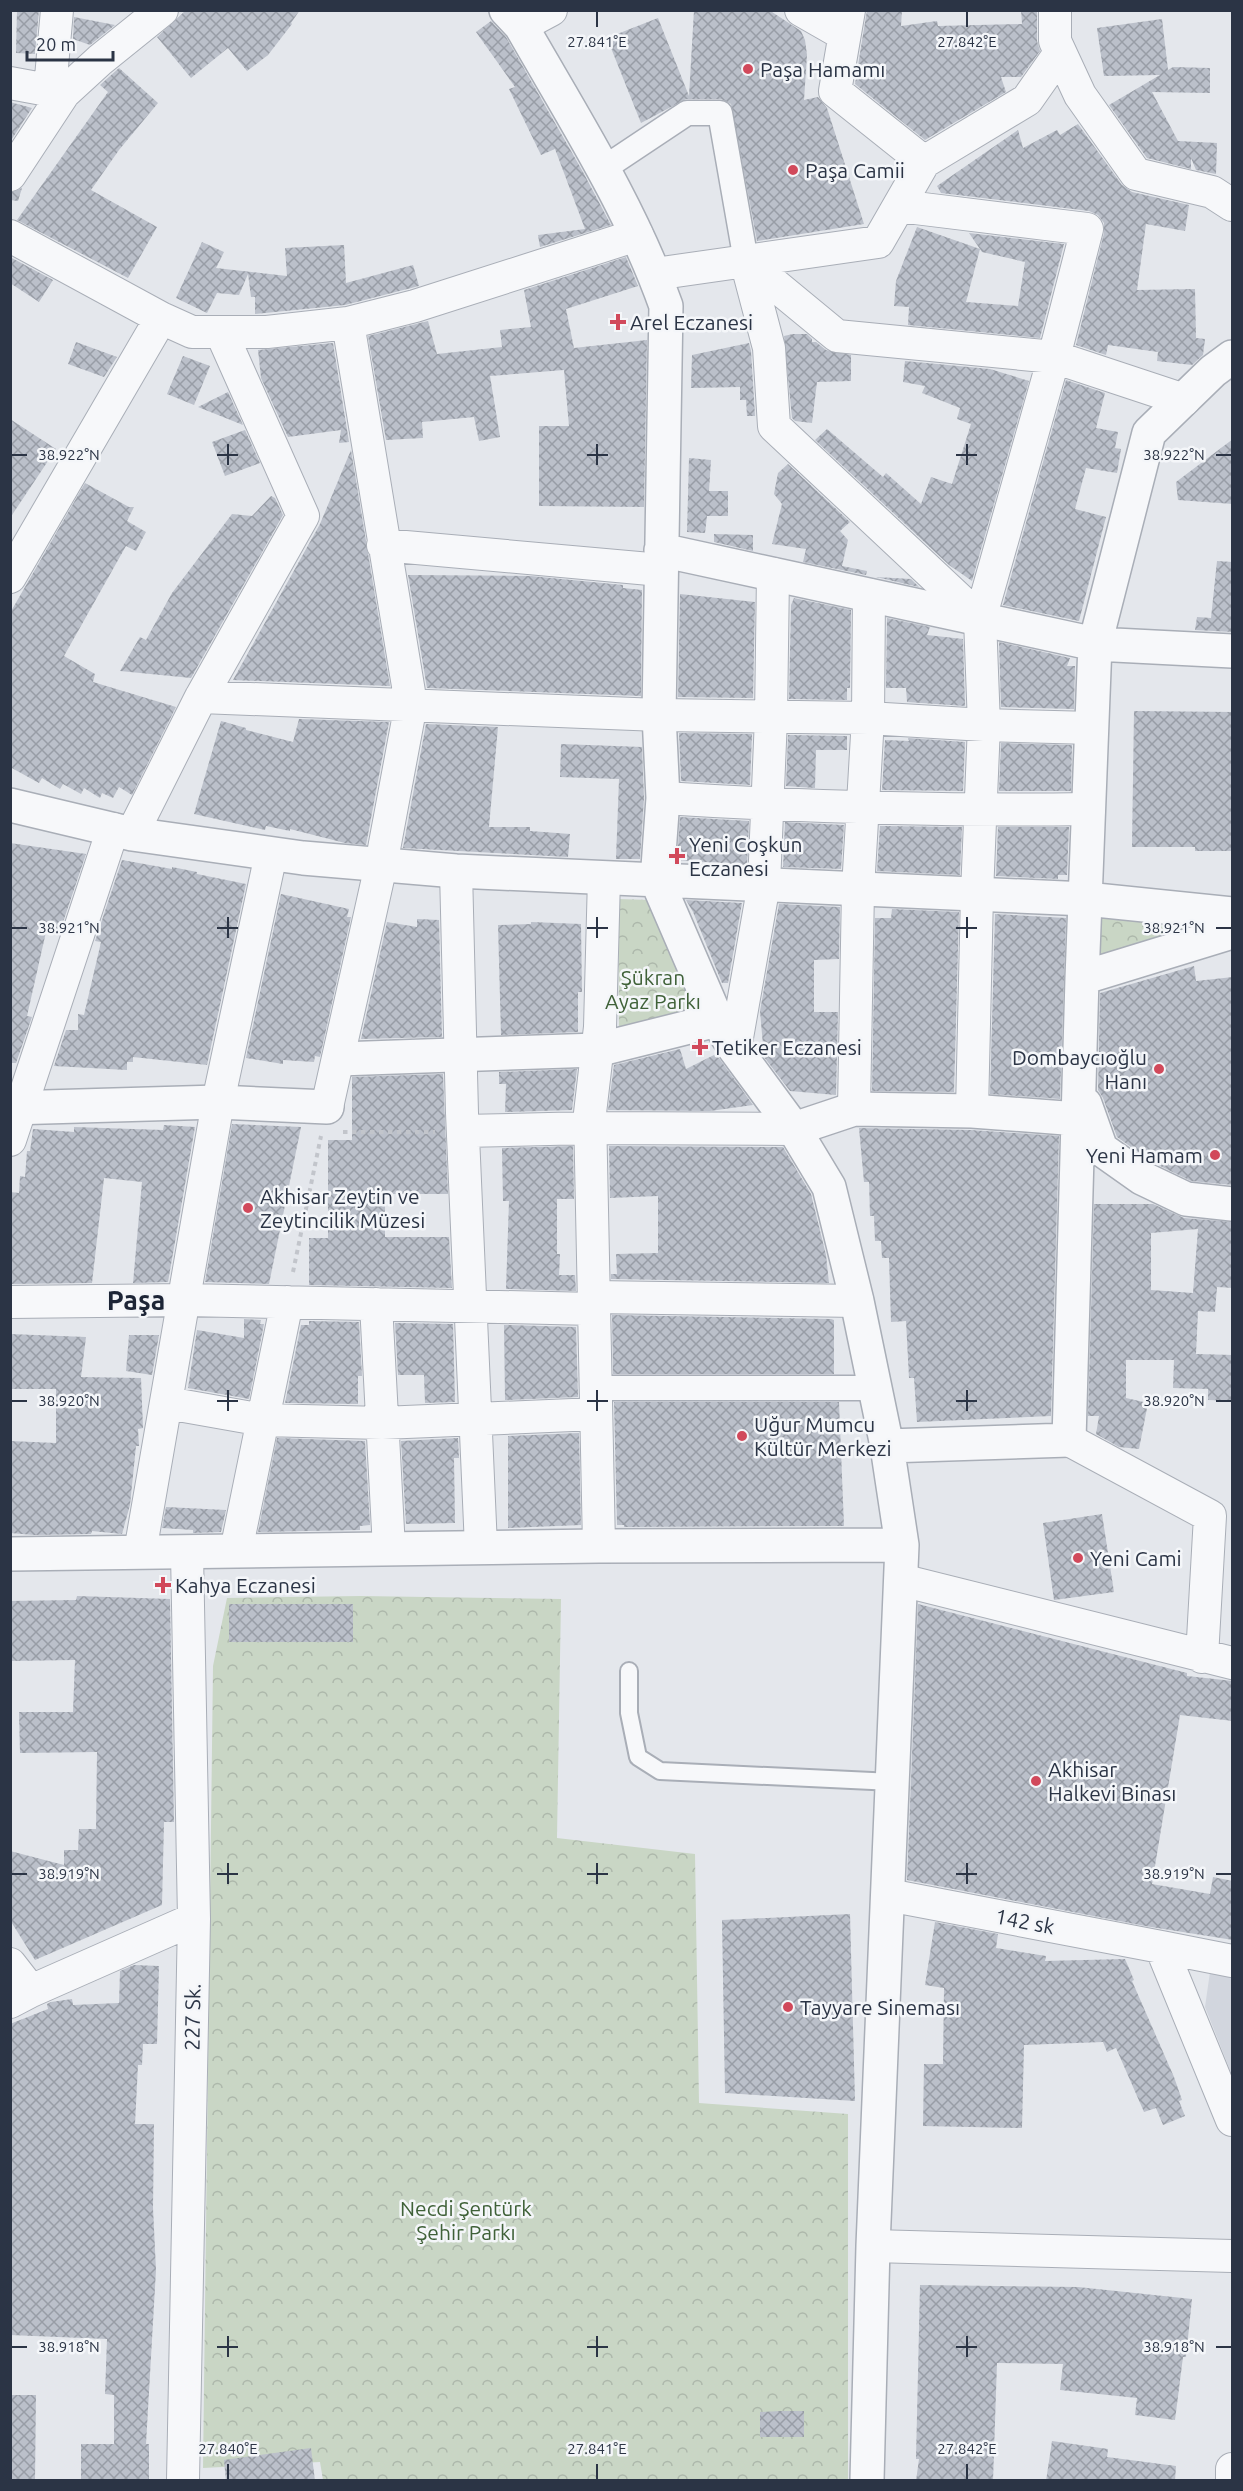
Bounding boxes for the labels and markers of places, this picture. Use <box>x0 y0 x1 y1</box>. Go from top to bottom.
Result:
place label: Paşa Hamamı <box>760 57 885 81</box>
marker: Paşa Hamamı <box>741 62 755 76</box>
place label: Paşa Camii <box>805 158 905 182</box>
marker: Paşa Camii <box>786 163 800 177</box>
place label: Arel Eczanesi <box>630 310 753 334</box>
marker: Arel Eczanesi <box>611 315 625 329</box>
place label: Yeni Coşkun Eczanesi <box>689 832 803 880</box>
marker: Yeni Coşkun Eczanesi <box>670 849 684 863</box>
place label: Tetiker Eczanesi <box>712 1035 862 1059</box>
marker: Tetiker Eczanesi <box>693 1040 707 1054</box>
place label: Dombaycıoğlu Hanı <box>1012 1045 1147 1093</box>
marker: Dombaycıoğlu Hanı <box>1152 1062 1166 1076</box>
place label: Yeni Hamam <box>1086 1143 1203 1167</box>
marker: Yeni Hamam <box>1208 1148 1222 1162</box>
place label: Akhisar Zeytin ve Zeytincilik Müzesi <box>260 1184 425 1232</box>
marker: Akhisar Zeytin ve Zeytincilik Müzesi <box>241 1201 255 1215</box>
place label: Uğur Mumcu Kültür Merkezi <box>754 1412 892 1460</box>
marker: Uğur Mumcu Kültür Merkezi <box>735 1429 749 1443</box>
place label: Yeni Cami <box>1090 1546 1182 1570</box>
marker: Yeni Cami <box>1071 1551 1085 1565</box>
place label: Kahya Eczanesi <box>175 1573 316 1597</box>
marker: Kahya Eczanesi <box>156 1578 170 1592</box>
place label: Akhisar Halkevi Binası <box>1048 1757 1176 1805</box>
marker: Akhisar Halkevi Binası <box>1029 1774 1043 1788</box>
place label: Tayyare Sineması <box>800 1995 960 2019</box>
marker: Tayyare Sineması <box>781 2000 795 2014</box>

